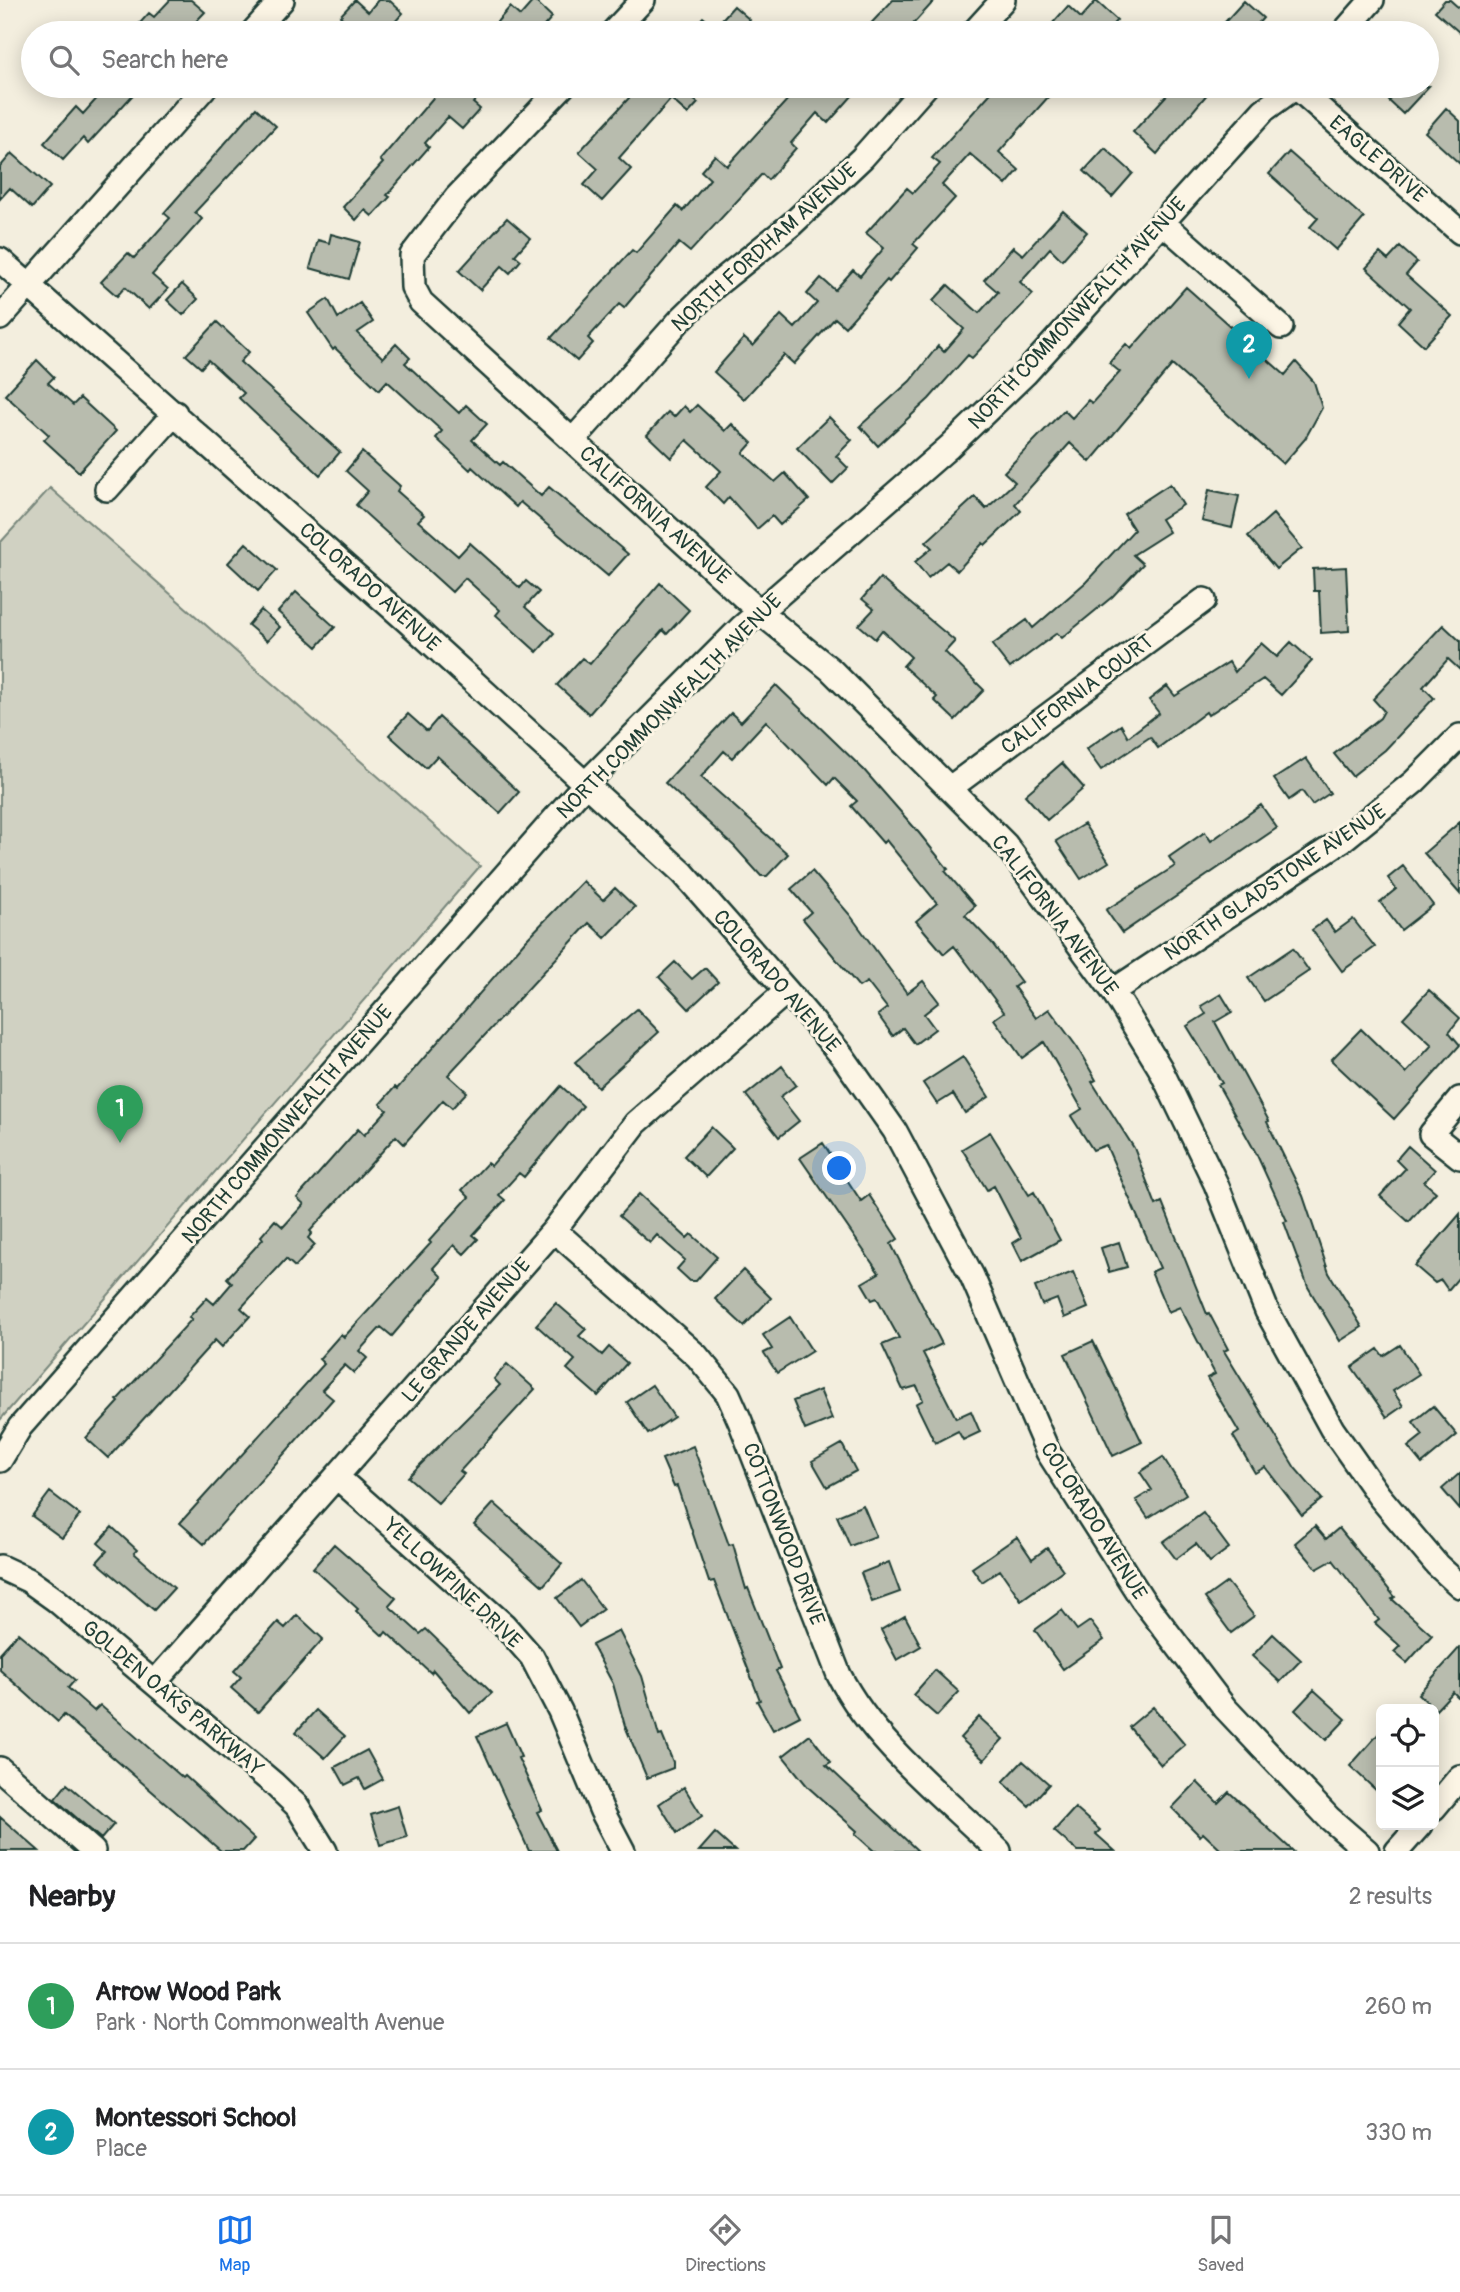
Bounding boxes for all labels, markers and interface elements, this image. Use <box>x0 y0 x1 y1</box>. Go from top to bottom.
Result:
search box <box>21 21 1439 98</box>
icon: search <box>45 41 83 79</box>
text: Search here <box>101 44 228 76</box>
street label: EAGLE DRIVE <box>1323 110 1432 209</box>
street label: NORTH FORDHAM AVENUE <box>666 157 863 338</box>
street label: NORTH COMMONWEALTH AVENUE <box>962 191 1192 435</box>
pin: 2 <box>1226 321 1272 379</box>
street label: CALIFORNIA AVENUE <box>573 440 736 591</box>
street label: COLORADO AVENUE <box>293 517 446 658</box>
street label: NORTH COMMONWEALTH AVENUE <box>551 588 788 825</box>
street label: CALIFORNIA COURT <box>996 628 1159 761</box>
street label: NORTH GLADSTONE AVENUE <box>1159 798 1392 967</box>
street label: CALIFORNIA AVENUE <box>985 829 1124 1001</box>
street label: COLORADO AVENUE <box>707 904 846 1059</box>
street label: NORTH COMMONWEALTH AVENUE <box>176 999 399 1250</box>
pin: 1 <box>97 1085 143 1143</box>
your location <box>822 1151 856 1185</box>
street label: LE GRANDE AVENUE <box>396 1252 537 1409</box>
street label: COLORADO AVENUE <box>1034 1437 1153 1605</box>
street label: COTTONWOOD DRIVE <box>736 1439 831 1629</box>
street label: YELLOWPINE DRIVE <box>377 1511 528 1655</box>
street label: GOLDEN OAKS PARKWAY <box>76 1614 269 1782</box>
map controls <box>1376 1704 1439 1830</box>
button: locate <box>1376 1704 1439 1767</box>
button: layers <box>1376 1767 1439 1830</box>
text: Nearby <box>28 1878 115 1915</box>
text: 2 results <box>1349 1882 1432 1911</box>
text: Arrow Wood Park <box>95 1976 281 2008</box>
text: 1 <box>47 1992 56 2021</box>
text: 260 m <box>1365 1992 1432 2021</box>
text: Park · North Commonwealth Avenue <box>95 2008 444 2037</box>
text: Montessori School <box>95 2102 297 2134</box>
text: 2 <box>45 2118 57 2147</box>
text: 330 m <box>1365 2118 1432 2147</box>
text: Place <box>95 2134 147 2163</box>
tab: Map <box>216 2211 254 2277</box>
tab: Directions <box>685 2211 766 2277</box>
tab: Saved <box>1197 2211 1244 2277</box>

